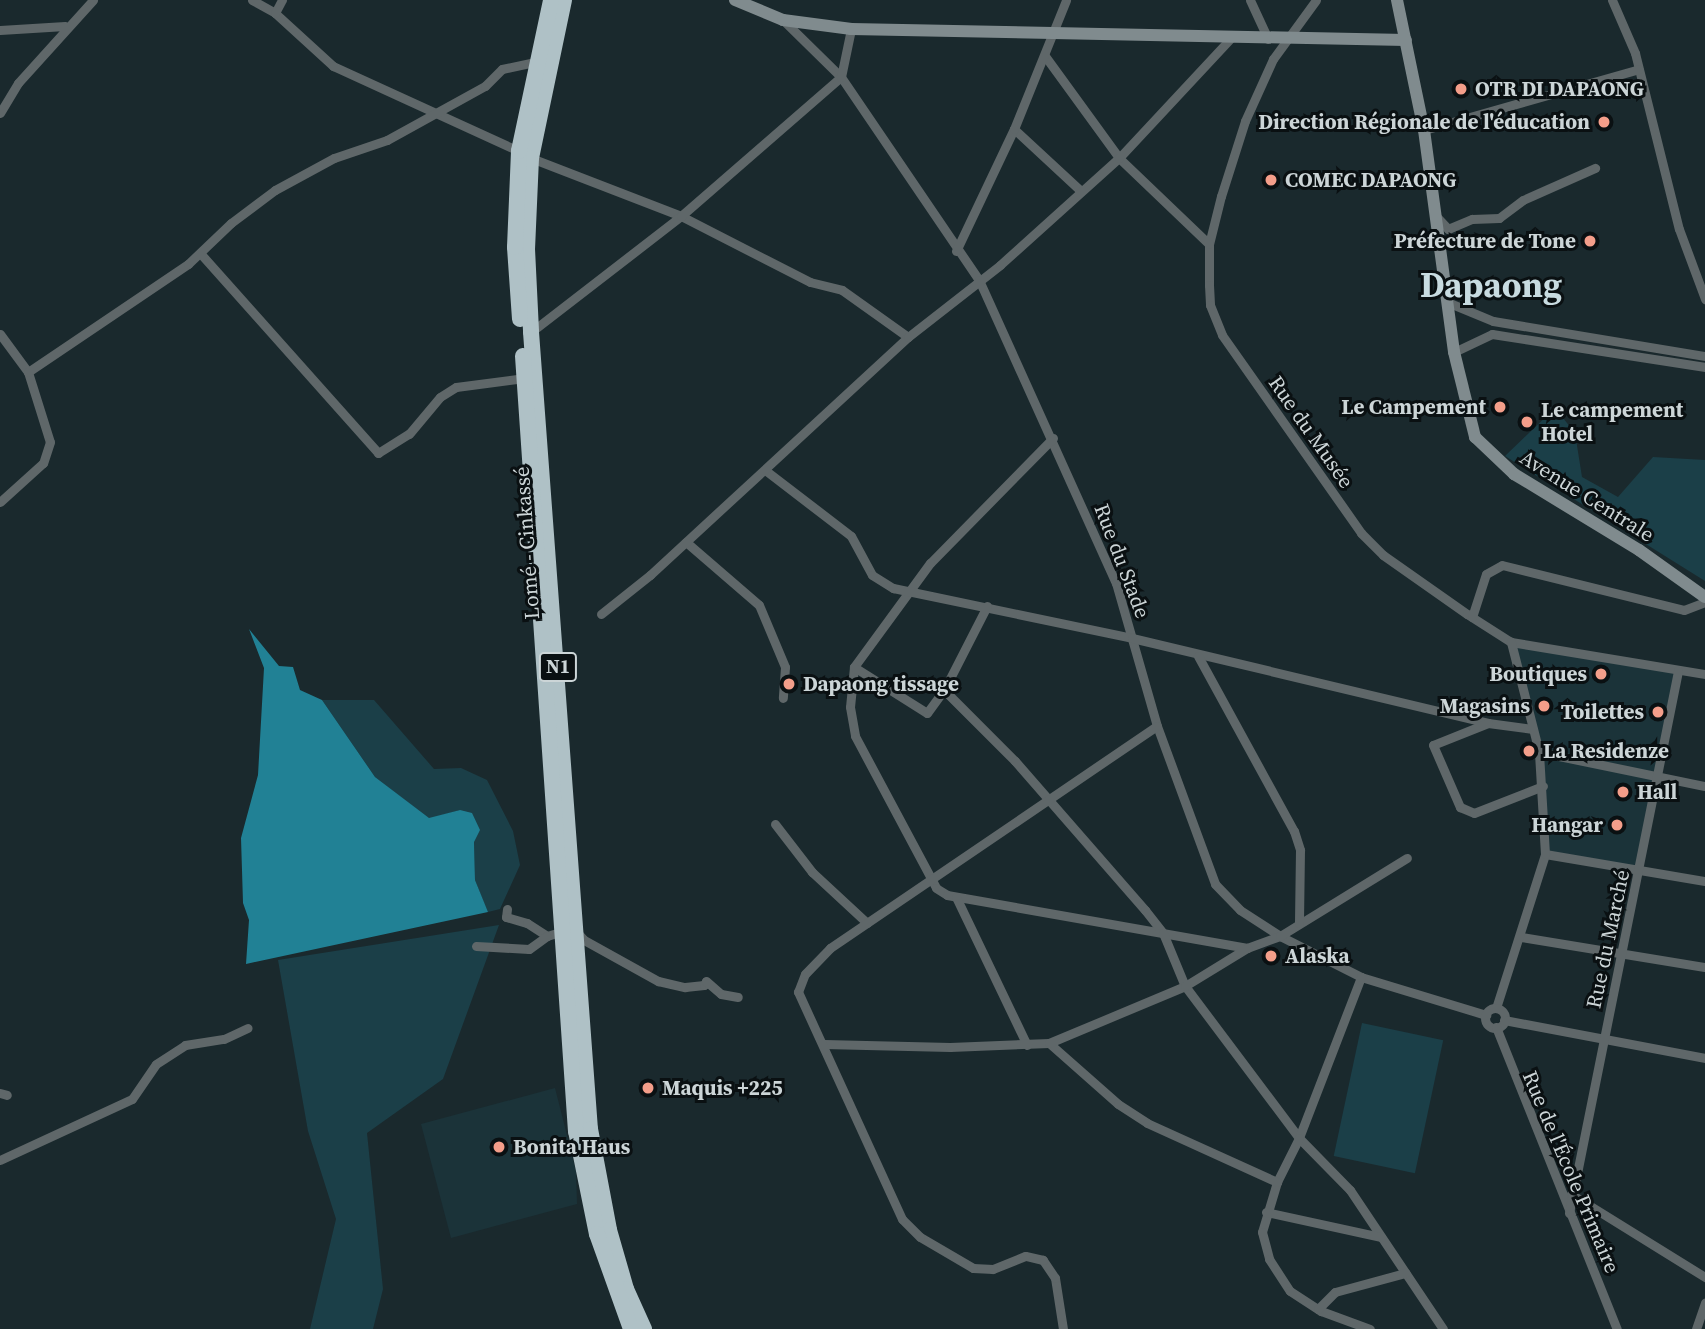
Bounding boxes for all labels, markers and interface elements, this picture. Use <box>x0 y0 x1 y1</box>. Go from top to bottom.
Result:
place label: OTR DI DAPAONG <box>1475 76 1644 102</box>
marker: OTR DI DAPAONG <box>1453 81 1469 97</box>
place label: Direction Régionale de l'éducation <box>1258 109 1590 135</box>
marker: Direction Régionale de l'éducation <box>1596 114 1612 130</box>
place label: COMEC DAPAONG <box>1285 167 1456 193</box>
marker: COMEC DAPAONG <box>1263 172 1279 188</box>
place label: Préfecture de Tone <box>1394 228 1576 254</box>
marker: Préfecture de Tone <box>1582 233 1598 249</box>
district label: Dapaong <box>1420 264 1562 306</box>
street label: Rue du Musée <box>1263 371 1359 493</box>
place label: Le Campement <box>1341 394 1486 420</box>
place label: Le campement Hotel <box>1541 397 1683 447</box>
marker: Le Campement <box>1492 399 1508 415</box>
marker: Le campement Hotel <box>1519 414 1535 430</box>
street label: Avenue Centrale <box>1515 445 1659 547</box>
street label: Lomé - Cinkassé <box>509 466 545 620</box>
street label: Rue du Stade <box>1089 500 1155 622</box>
road number: N1 <box>539 652 577 682</box>
place label: Boutiques <box>1489 661 1587 687</box>
marker: Boutiques <box>1593 666 1609 682</box>
place label: Dapaong tissage <box>803 671 959 697</box>
marker: Dapaong tissage <box>781 676 797 692</box>
place label: Magasins <box>1440 693 1530 719</box>
marker: Magasins <box>1536 698 1552 714</box>
place label: Toilettes <box>1561 699 1644 725</box>
marker: Toilettes <box>1650 704 1666 720</box>
place label: La Residenze <box>1543 738 1669 764</box>
marker: La Residenze <box>1521 743 1537 759</box>
place label: Hall <box>1637 779 1677 805</box>
marker: Hall <box>1615 784 1631 800</box>
place label: Hangar <box>1531 812 1603 838</box>
marker: Hangar <box>1609 817 1625 833</box>
street label: Rue du Marché <box>1581 867 1635 1011</box>
place label: Alaska <box>1285 943 1350 969</box>
marker: Alaska <box>1263 948 1279 964</box>
street label: Rue de l'École Primaire <box>1517 1067 1625 1277</box>
place label: Maquis +225 <box>662 1075 783 1101</box>
marker: Maquis +225 <box>640 1080 656 1096</box>
place label: Bonita Haus <box>513 1134 630 1160</box>
marker: Bonita Haus <box>491 1139 507 1155</box>

